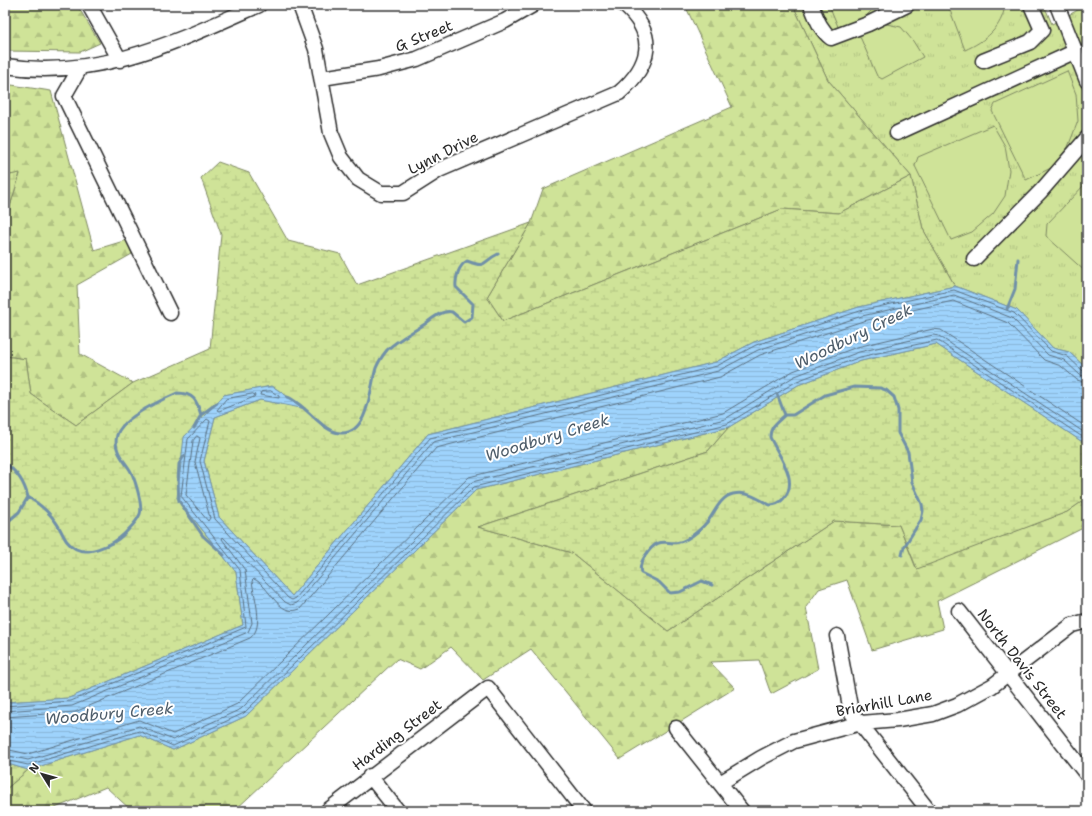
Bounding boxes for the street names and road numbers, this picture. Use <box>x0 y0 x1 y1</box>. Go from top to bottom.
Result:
street label: G Street <box>392 15 456 57</box>
street label: Lynn Drive <box>404 127 482 179</box>
street label: North Davis Street <box>973 605 1071 723</box>
street label: Briarhill Lane <box>834 685 934 721</box>
street label: Harding Street <box>348 695 446 775</box>

